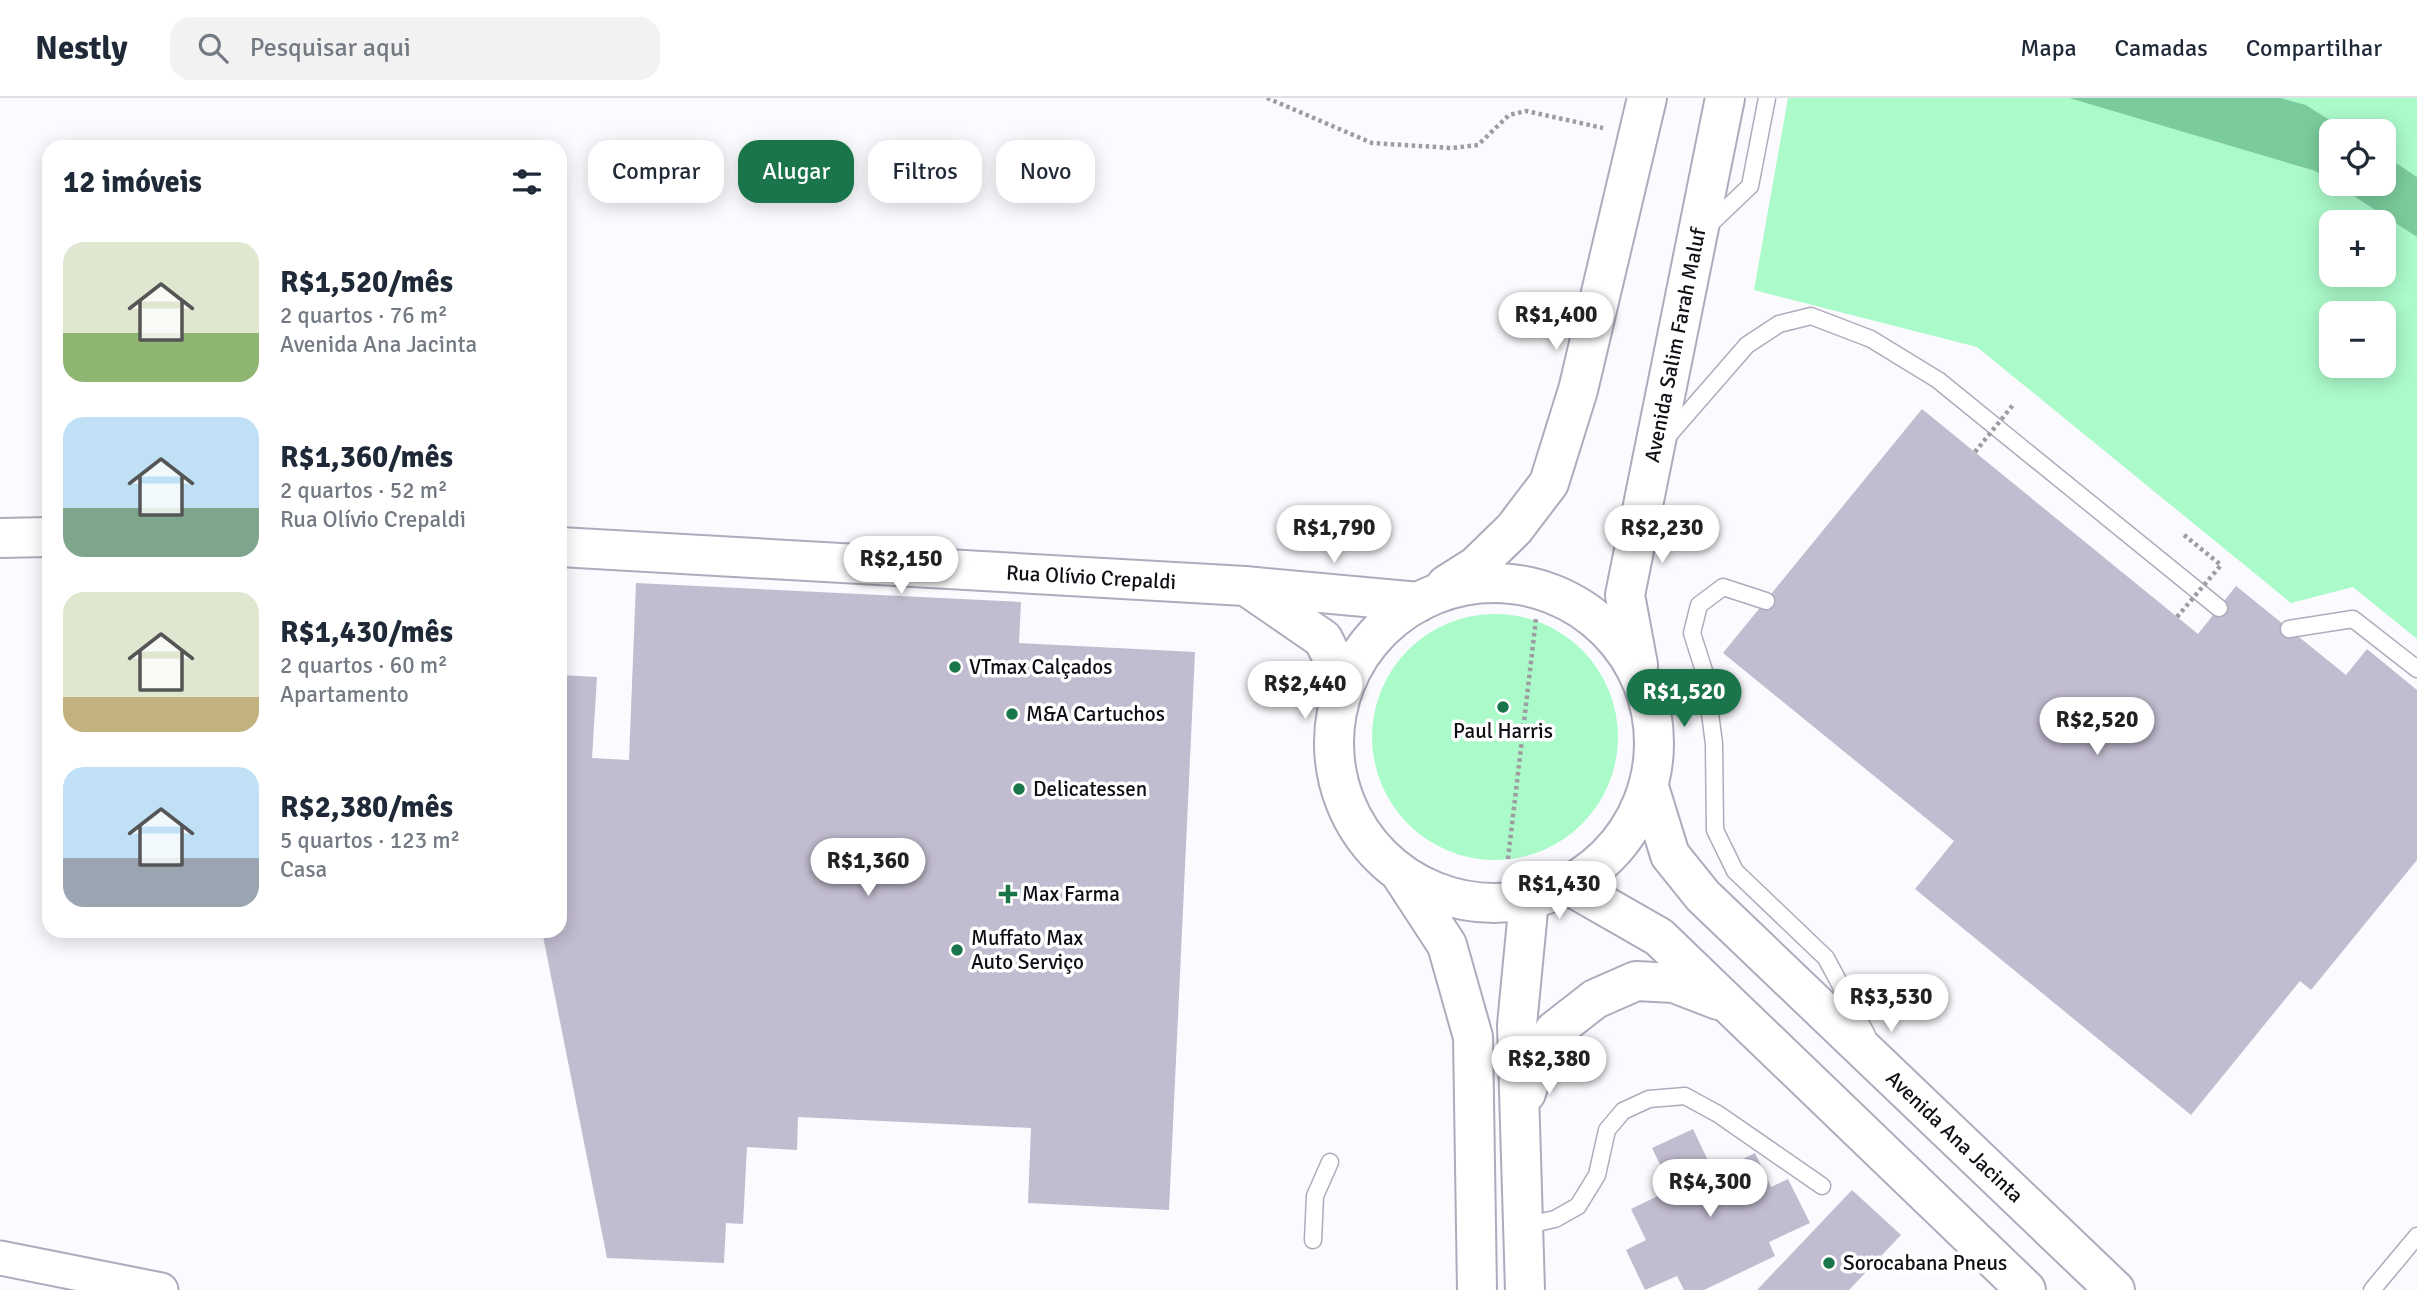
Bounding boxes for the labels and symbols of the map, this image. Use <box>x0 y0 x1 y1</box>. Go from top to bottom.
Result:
street label: Avenida Salim Farah Maluf <box>1639 225 1712 465</box>
pin: R$1,400 <box>1491 292 1621 352</box>
pin: R$1,790 <box>1269 505 1399 565</box>
pin: R$2,230 <box>1597 505 1727 565</box>
pin: R$2,150 <box>836 536 966 596</box>
street label: Rua Olívio Crepaldi <box>1006 559 1177 595</box>
place label: VTmax Calçados <box>969 654 1112 680</box>
marker: VTmax Calçados <box>947 659 963 675</box>
pin: R$2,440 <box>1240 662 1370 721</box>
pin: R$1,520 <box>1619 670 1749 729</box>
pin: R$2,520 <box>2032 698 2162 757</box>
marker: Paul Harris <box>1495 699 1511 715</box>
place label: M&A Cartuchos <box>1026 701 1165 727</box>
marker: M&A Cartuchos <box>1004 706 1020 722</box>
place label: Paul Harris <box>1453 718 1553 744</box>
place label: Delicatessen <box>1033 776 1147 802</box>
marker: Delicatessen <box>1011 781 1027 797</box>
pin: R$1,360 <box>803 838 933 898</box>
pin: R$1,430 <box>1494 862 1624 921</box>
place label: Max Farma <box>1022 881 1120 907</box>
marker: Max Farma <box>1000 886 1016 902</box>
place label: Muffato Max Auto Serviço <box>971 925 1084 975</box>
marker: Muffato Max Auto Serviço <box>949 942 965 958</box>
pin: R$3,530 <box>1826 974 1956 1034</box>
pin: R$2,380 <box>1484 1037 1614 1096</box>
street label: Avenida Ana Jacinta <box>1881 1065 2029 1208</box>
pin: R$4,300 <box>1645 1160 1775 1219</box>
place label: Sorocabana Pneus <box>1843 1250 2007 1276</box>
marker: Sorocabana Pneus <box>1821 1255 1837 1271</box>

